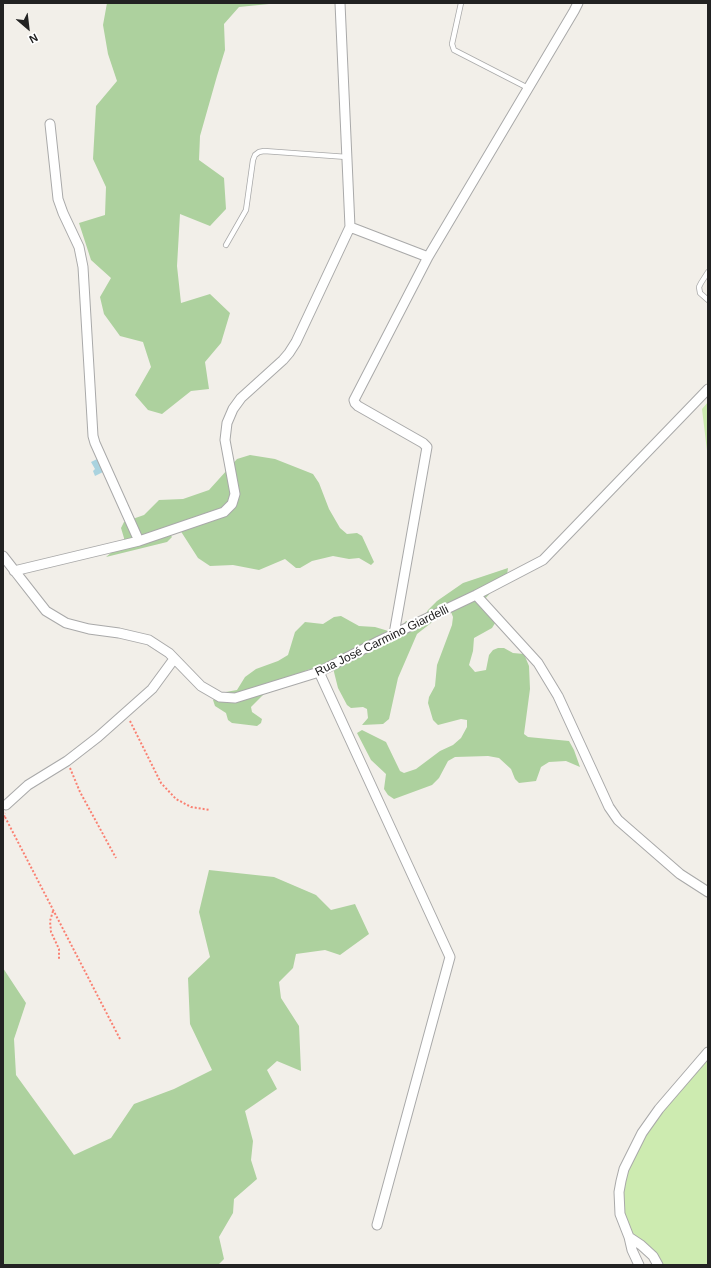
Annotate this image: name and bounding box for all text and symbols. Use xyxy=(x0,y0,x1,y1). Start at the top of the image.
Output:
north arrow xyxy=(8,8,48,48)
text: N xyxy=(27,31,40,46)
street label: Rua José Carmino Giardelli xyxy=(313,602,451,680)

